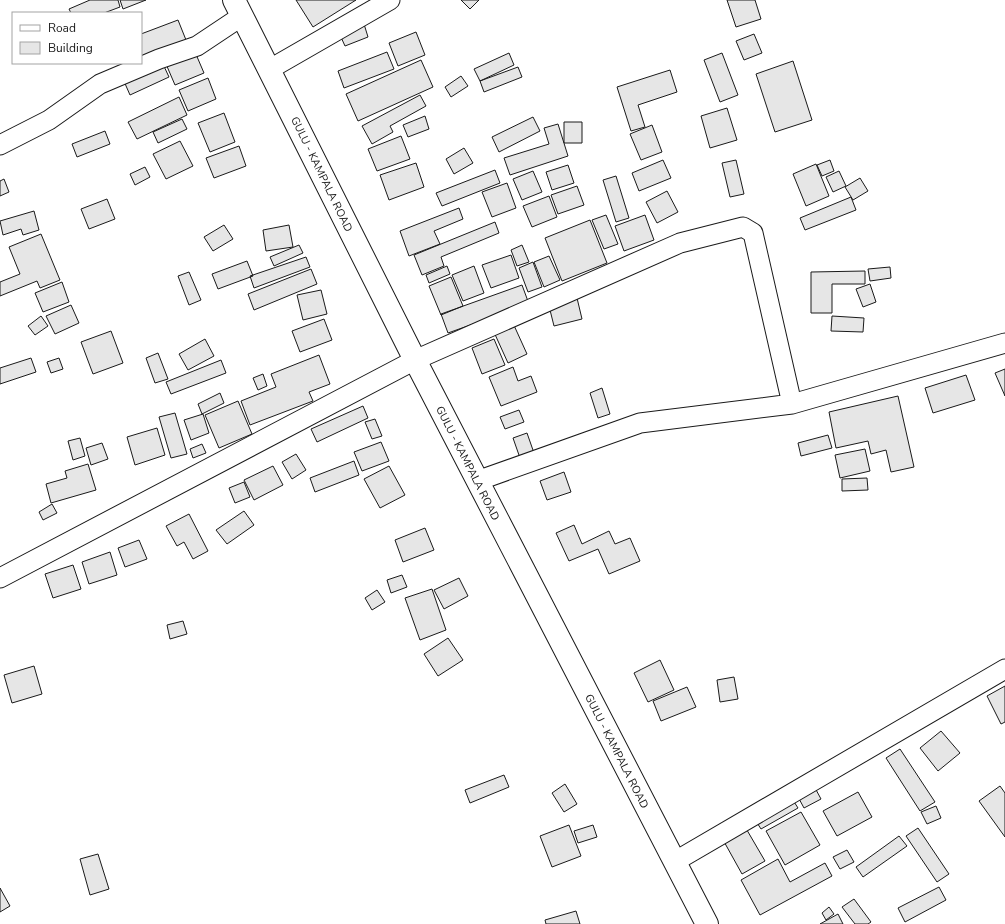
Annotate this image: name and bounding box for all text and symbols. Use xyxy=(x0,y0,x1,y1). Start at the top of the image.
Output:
legend xyxy=(12,12,142,64)
text: Road xyxy=(48,20,76,36)
text: Building xyxy=(48,40,93,56)
street label: GULU - KAMPALA ROAD xyxy=(287,114,356,234)
street label: GULU - KAMPALA ROAD xyxy=(432,403,503,523)
street label: GULU - KAMPALA ROAD xyxy=(581,691,652,811)

